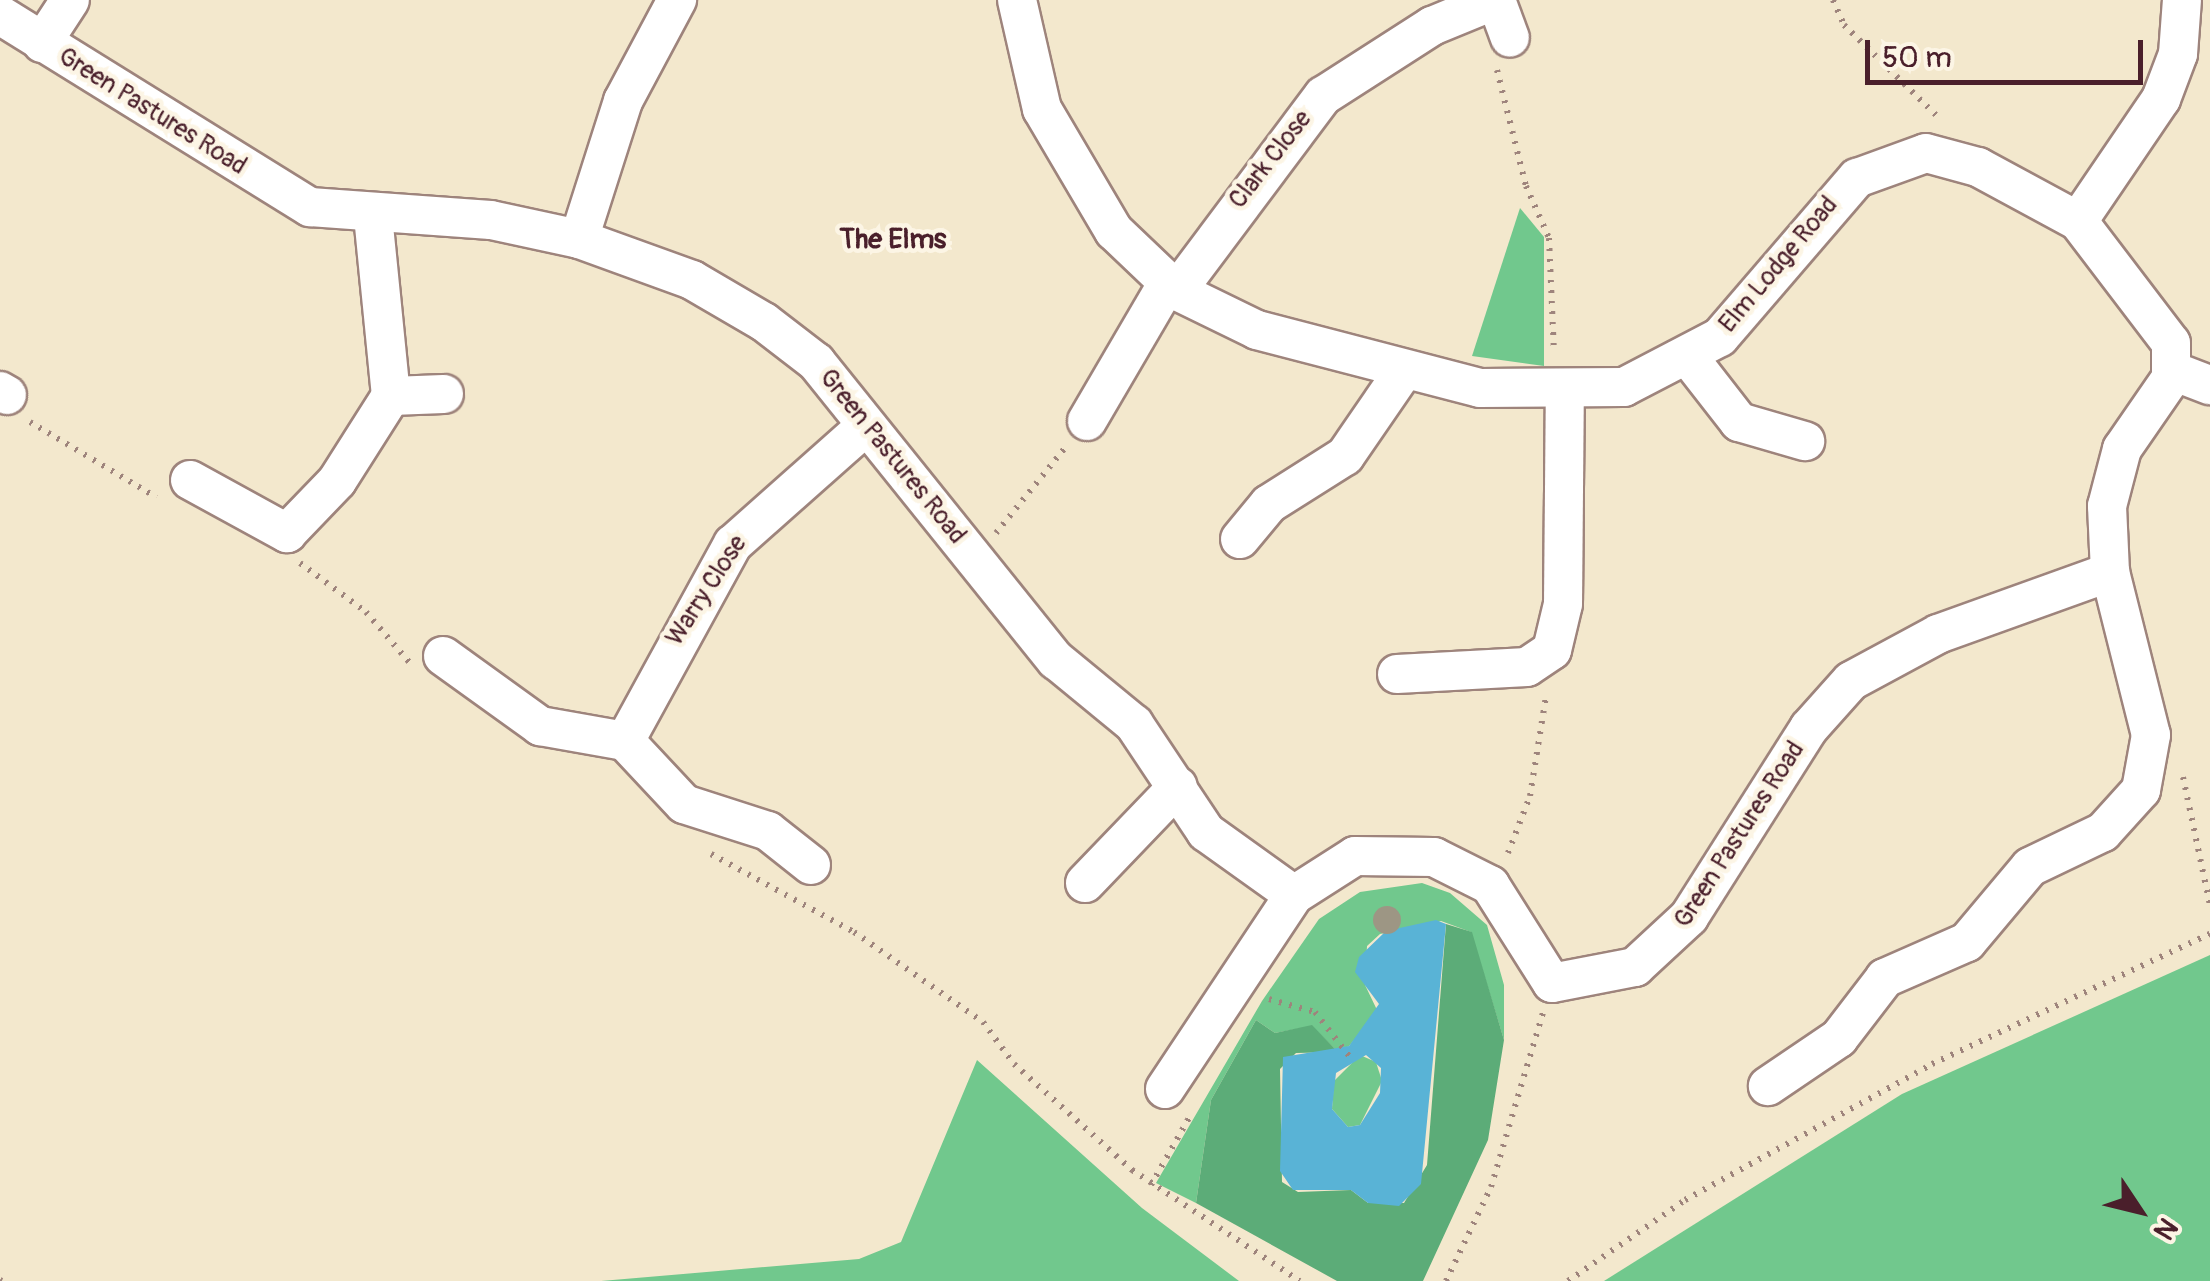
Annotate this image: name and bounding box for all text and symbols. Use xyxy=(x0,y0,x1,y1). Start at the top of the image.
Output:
scale bar xyxy=(1870,20,2148,82)
text: 50 m xyxy=(1882,39,1952,76)
street label: Green Pastures Road xyxy=(52,42,252,182)
street label: Clark Close xyxy=(1223,105,1319,215)
street label: Elm Lodge Road xyxy=(1713,191,1845,339)
district label: The Elms xyxy=(840,223,946,257)
street label: Green Pastures Road xyxy=(812,364,972,550)
street label: Warry Close xyxy=(660,530,754,652)
street label: Green Pastures Road xyxy=(1669,736,1811,934)
north arrow xyxy=(2090,1161,2190,1261)
text: N xyxy=(2145,1211,2185,1246)

